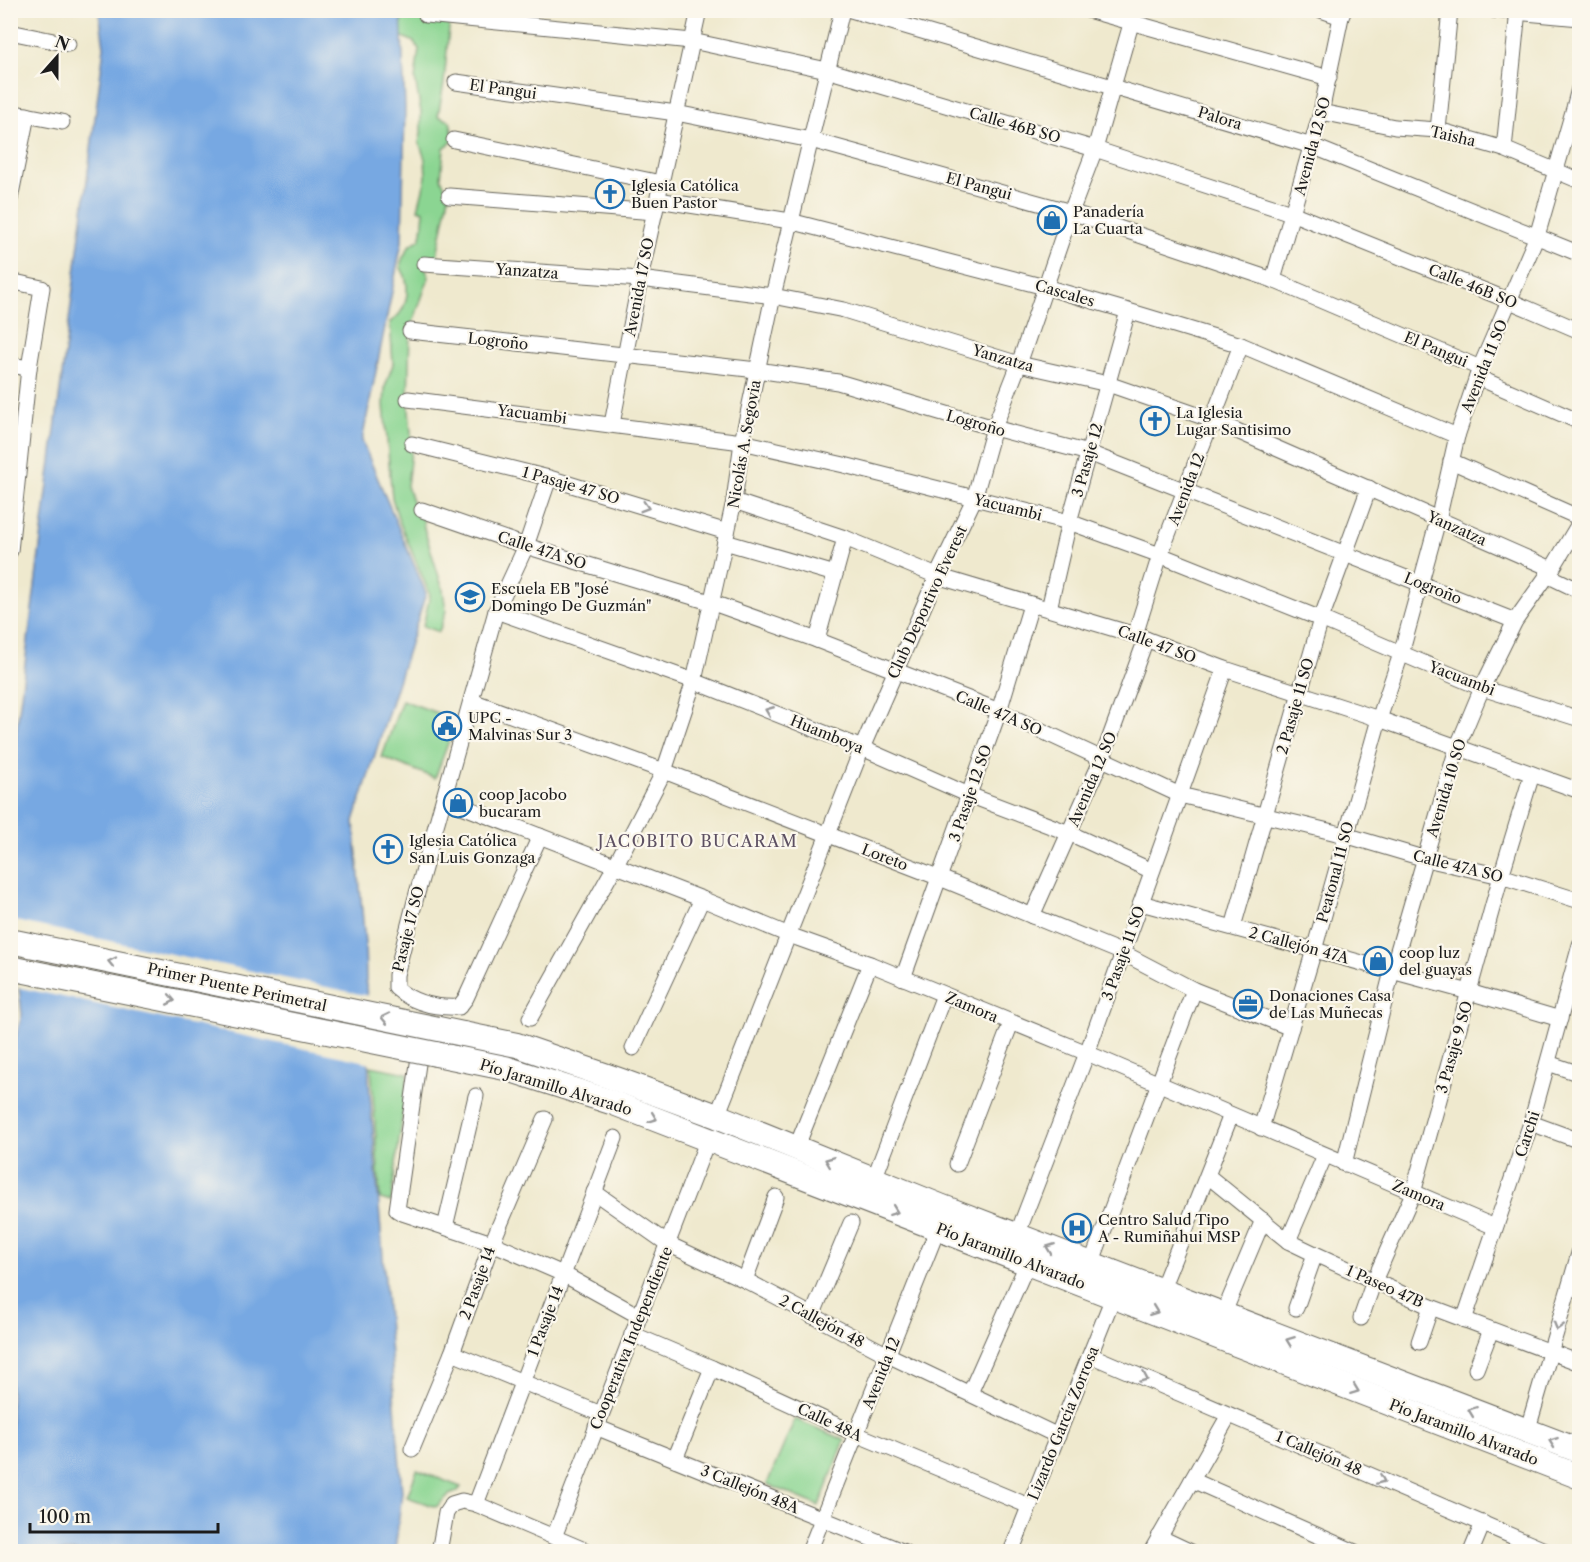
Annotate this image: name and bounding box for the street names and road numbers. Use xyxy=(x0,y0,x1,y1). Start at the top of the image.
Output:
street label: El Pangui xyxy=(468,75,538,103)
street label: Avenida 12 SO xyxy=(1289,95,1334,198)
street label: Palora xyxy=(1196,102,1245,134)
street label: Calle 46B SO xyxy=(967,103,1063,147)
street label: Taisha xyxy=(1428,122,1478,150)
street label: El Pangui xyxy=(944,168,1014,204)
street label: Avenida 17 SO xyxy=(620,236,658,339)
street label: Yanzatza xyxy=(494,259,559,283)
street label: Calle 46B SO xyxy=(1426,260,1520,312)
street label: Cascales xyxy=(1033,275,1097,311)
street label: Avenida 11 SO xyxy=(1456,316,1511,416)
street label: El Pangui xyxy=(1401,327,1471,371)
street label: Logroño xyxy=(467,328,529,354)
street label: Yanzatza xyxy=(969,340,1036,376)
street label: Nicolás A. Segovia xyxy=(723,378,765,510)
street label: Yacuambi xyxy=(495,400,568,428)
street label: Logroño xyxy=(944,406,1008,440)
street label: 3 Pasaje 12 xyxy=(1067,421,1107,499)
street label: Avenida 12 xyxy=(1163,450,1208,529)
street label: 1 Pasaje 47 SO xyxy=(520,462,622,508)
street label: Yacuambi xyxy=(971,489,1045,525)
street label: Yanzatza xyxy=(1423,506,1490,550)
street label: Club Deportivo Everest xyxy=(883,522,971,682)
street label: Calle 47A SO xyxy=(495,527,589,573)
street label: Logroño xyxy=(1401,568,1465,608)
street label: Calle 47 SO xyxy=(1115,621,1199,667)
street label: 2 Pasaje 11 SO xyxy=(1272,656,1318,756)
street label: Yacuambi xyxy=(1425,656,1498,700)
street label: Calle 47A SO xyxy=(953,686,1045,740)
street label: Huamboya xyxy=(788,711,867,757)
street label: Avenida 12 SO xyxy=(1063,729,1121,830)
street label: Avenida 10 SO xyxy=(1422,736,1470,841)
street label: 3 Pasaje 12 SO xyxy=(945,742,995,844)
street label: Peatonal 11 SO xyxy=(1312,819,1358,925)
street label: Loreto xyxy=(859,840,911,874)
street label: Calle 47A SO xyxy=(1411,846,1505,886)
street label: Pasaje 17 SO xyxy=(388,884,428,974)
street label: 3 Pasaje 11 SO xyxy=(1097,903,1149,1003)
street label: 2 Callejón 47A xyxy=(1247,923,1352,968)
street label: Primer Puente Perimetral xyxy=(146,959,329,1015)
street label: Zamora xyxy=(943,987,1001,1027)
street label: 3 Pasaje 9 SO xyxy=(1432,999,1476,1095)
street label: Pío Jaramillo Alvarado xyxy=(477,1055,635,1119)
street label: Carchi xyxy=(1511,1108,1543,1159)
street label: Zamora xyxy=(1390,1175,1448,1215)
street label: Pío Jaramillo Alvarado xyxy=(934,1219,1088,1293)
street label: 2 Pasaje 14 xyxy=(455,1244,499,1322)
street label: Cooperativa Independiente xyxy=(586,1244,676,1432)
street label: 1 Paseo 47B xyxy=(1343,1261,1427,1311)
street label: 1 Pasaje 14 xyxy=(523,1283,567,1359)
street label: 2 Callejón 48 xyxy=(776,1291,868,1351)
street label: Avenida 12 xyxy=(858,1334,904,1413)
street label: Lizardo García Zorrosa xyxy=(1023,1343,1103,1503)
street label: Pío Jaramillo Alvarado xyxy=(1387,1395,1541,1469)
street label: Calle 48A xyxy=(795,1399,866,1446)
street label: 1 Callejón 48 xyxy=(1273,1426,1365,1480)
street label: 3 Callejón 48A xyxy=(698,1461,803,1518)

